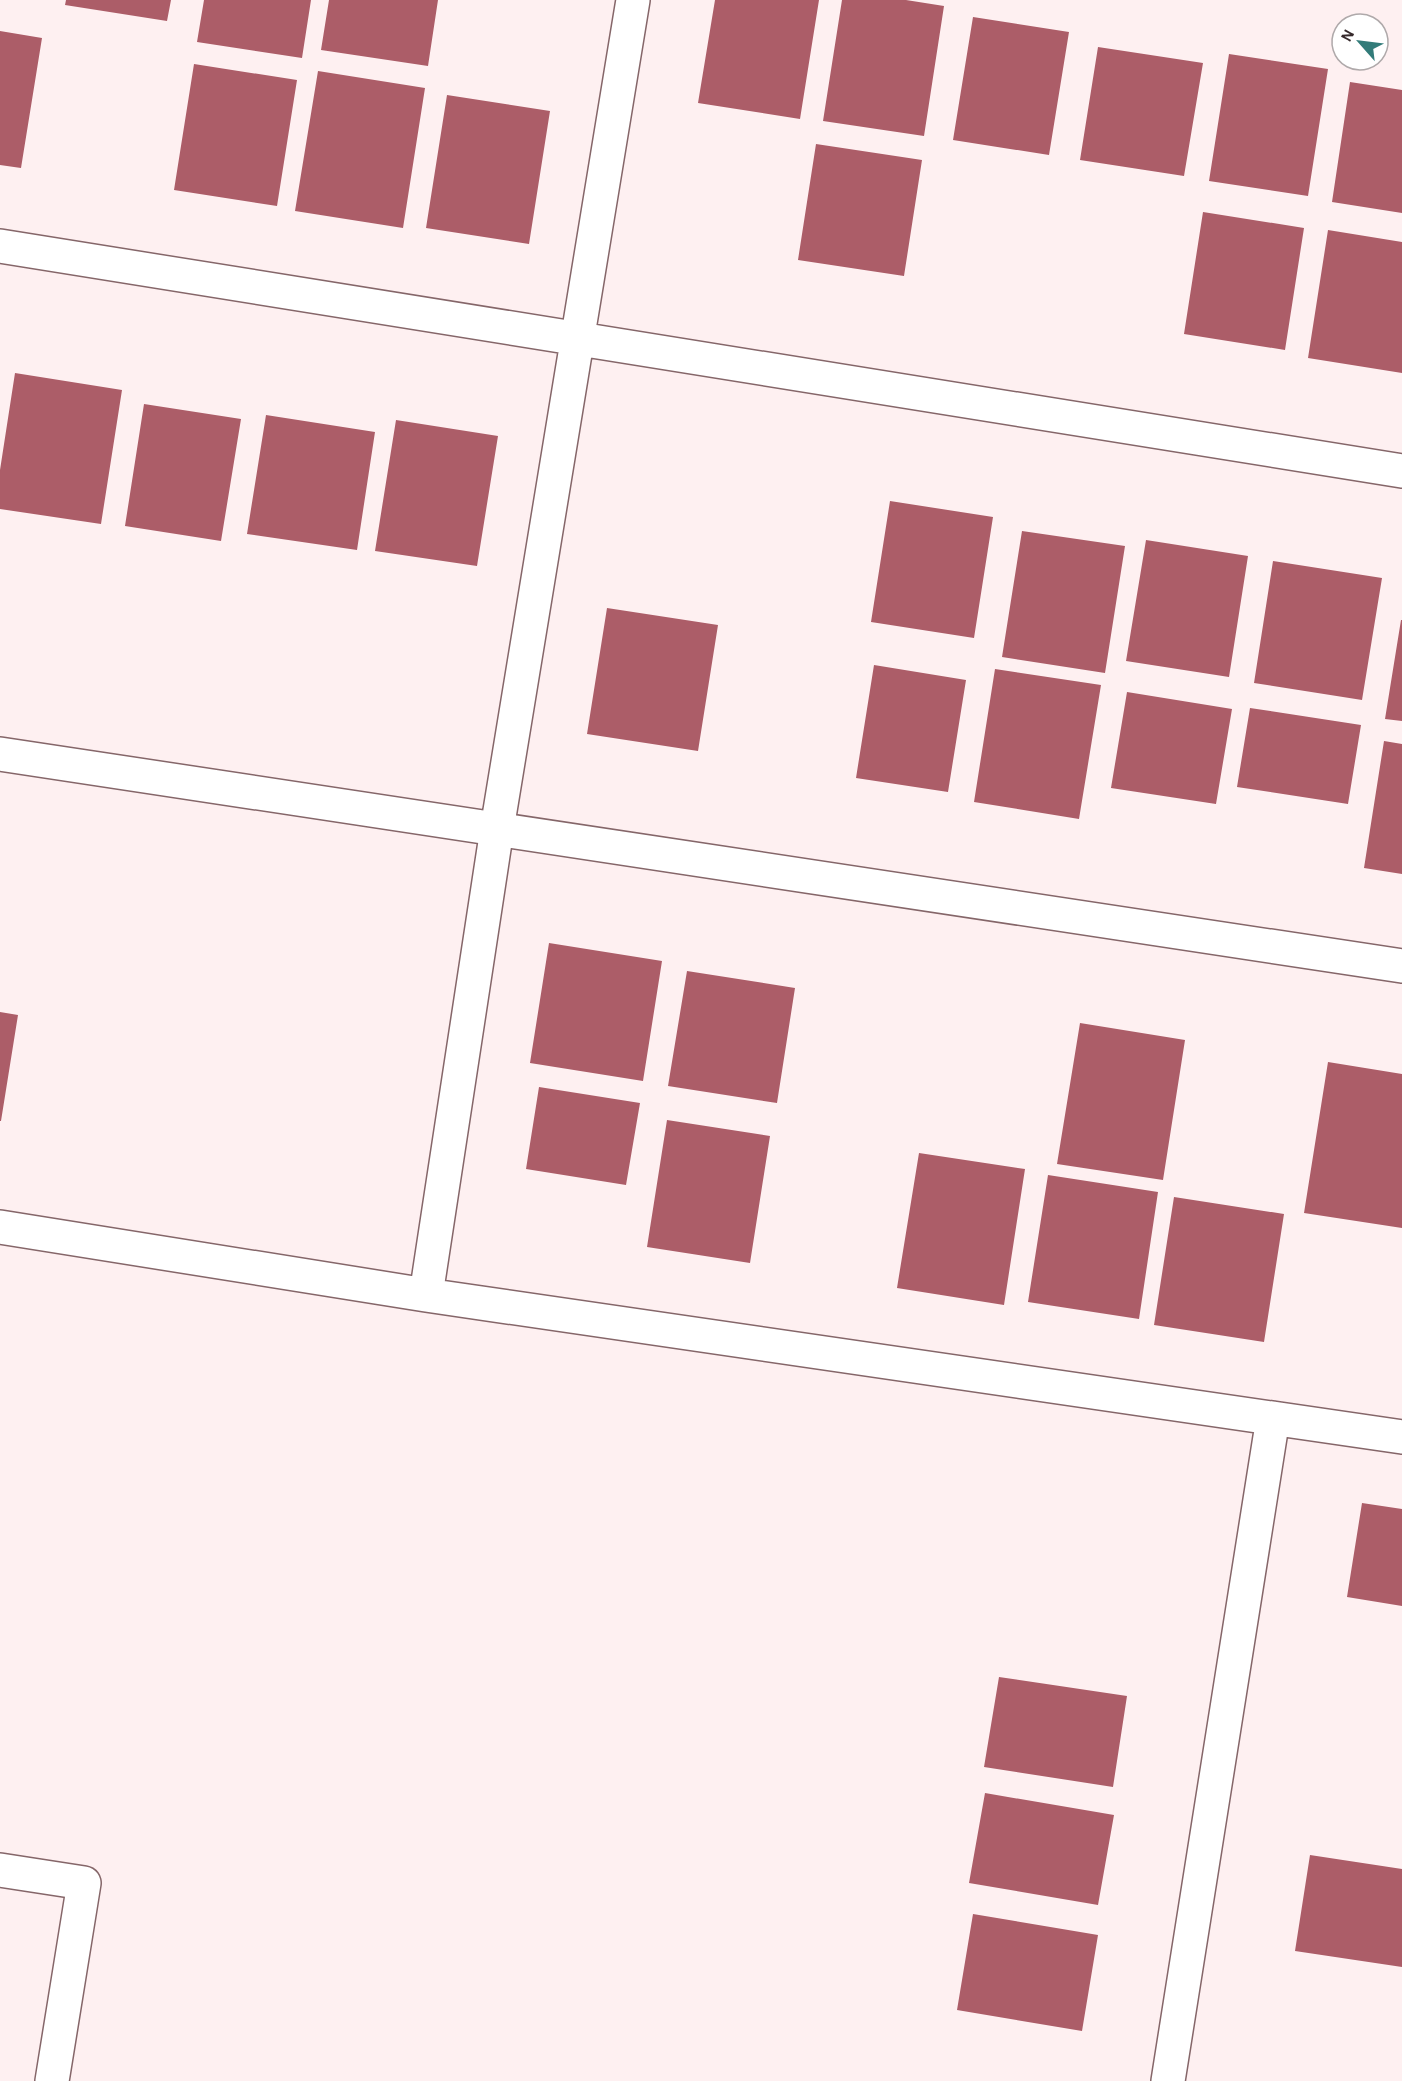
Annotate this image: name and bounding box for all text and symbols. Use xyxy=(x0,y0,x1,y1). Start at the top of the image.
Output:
north arrow xyxy=(1330,12,1390,72)
text: N xyxy=(1338,27,1357,44)

